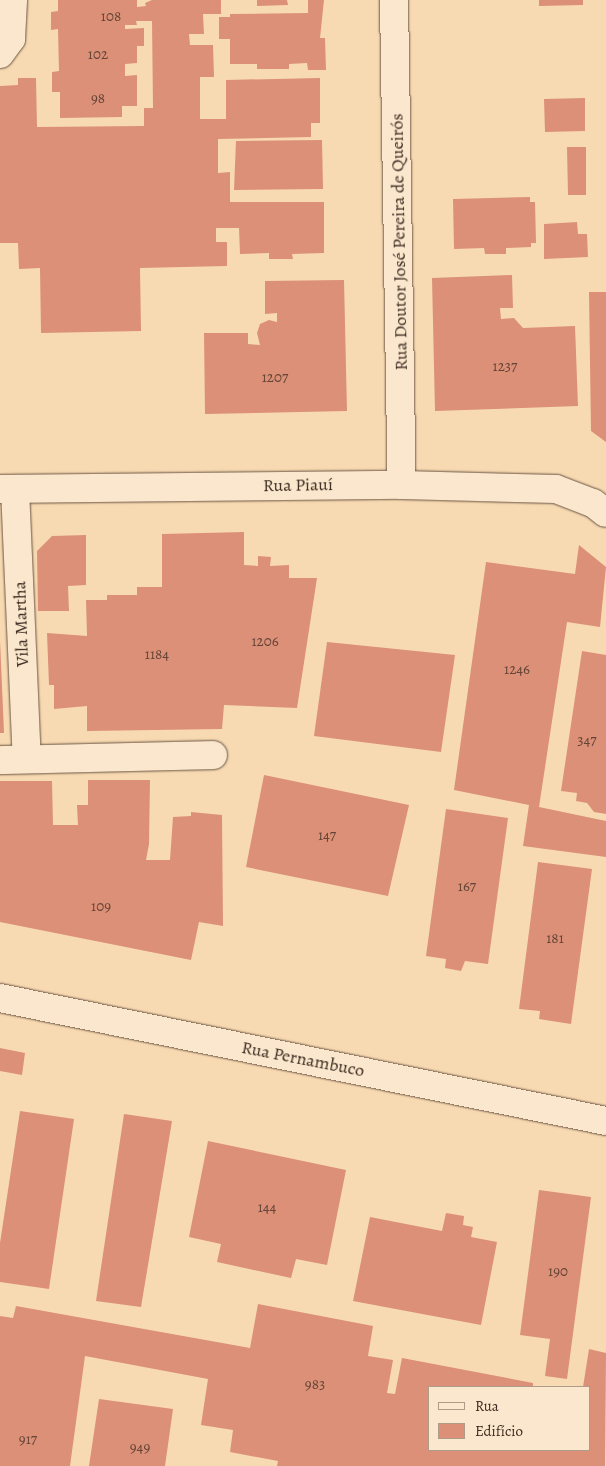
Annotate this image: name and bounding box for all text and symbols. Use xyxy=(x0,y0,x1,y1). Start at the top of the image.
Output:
house number: 108 xyxy=(101,8,121,26)
house number: 102 xyxy=(88,46,108,64)
house number: 98 xyxy=(91,90,105,108)
street label: Rua Doutor José Pereira de Queirós xyxy=(386,113,412,371)
house number: 1237 xyxy=(493,358,517,376)
house number: 1207 xyxy=(262,369,288,387)
street label: Rua Piauí xyxy=(263,474,333,496)
street label: Vila Martha xyxy=(9,581,33,667)
house number: 1206 xyxy=(251,633,279,651)
house number: 1184 xyxy=(145,646,169,664)
house number: 1246 xyxy=(504,661,530,679)
house number: 347 xyxy=(577,732,597,750)
house number: 147 xyxy=(318,827,336,845)
house number: 167 xyxy=(458,878,476,896)
house number: 109 xyxy=(91,898,111,916)
house number: 181 xyxy=(546,930,564,948)
street label: Rua Pernambuco xyxy=(240,1037,366,1081)
house number: 144 xyxy=(258,1199,276,1217)
house number: 190 xyxy=(548,1263,568,1281)
house number: 983 xyxy=(305,1376,325,1394)
legend xyxy=(428,1386,591,1451)
text: Rua xyxy=(475,1396,499,1416)
text: Edifício xyxy=(475,1421,523,1441)
house number: 917 xyxy=(19,1431,37,1449)
house number: 949 xyxy=(130,1439,150,1457)

